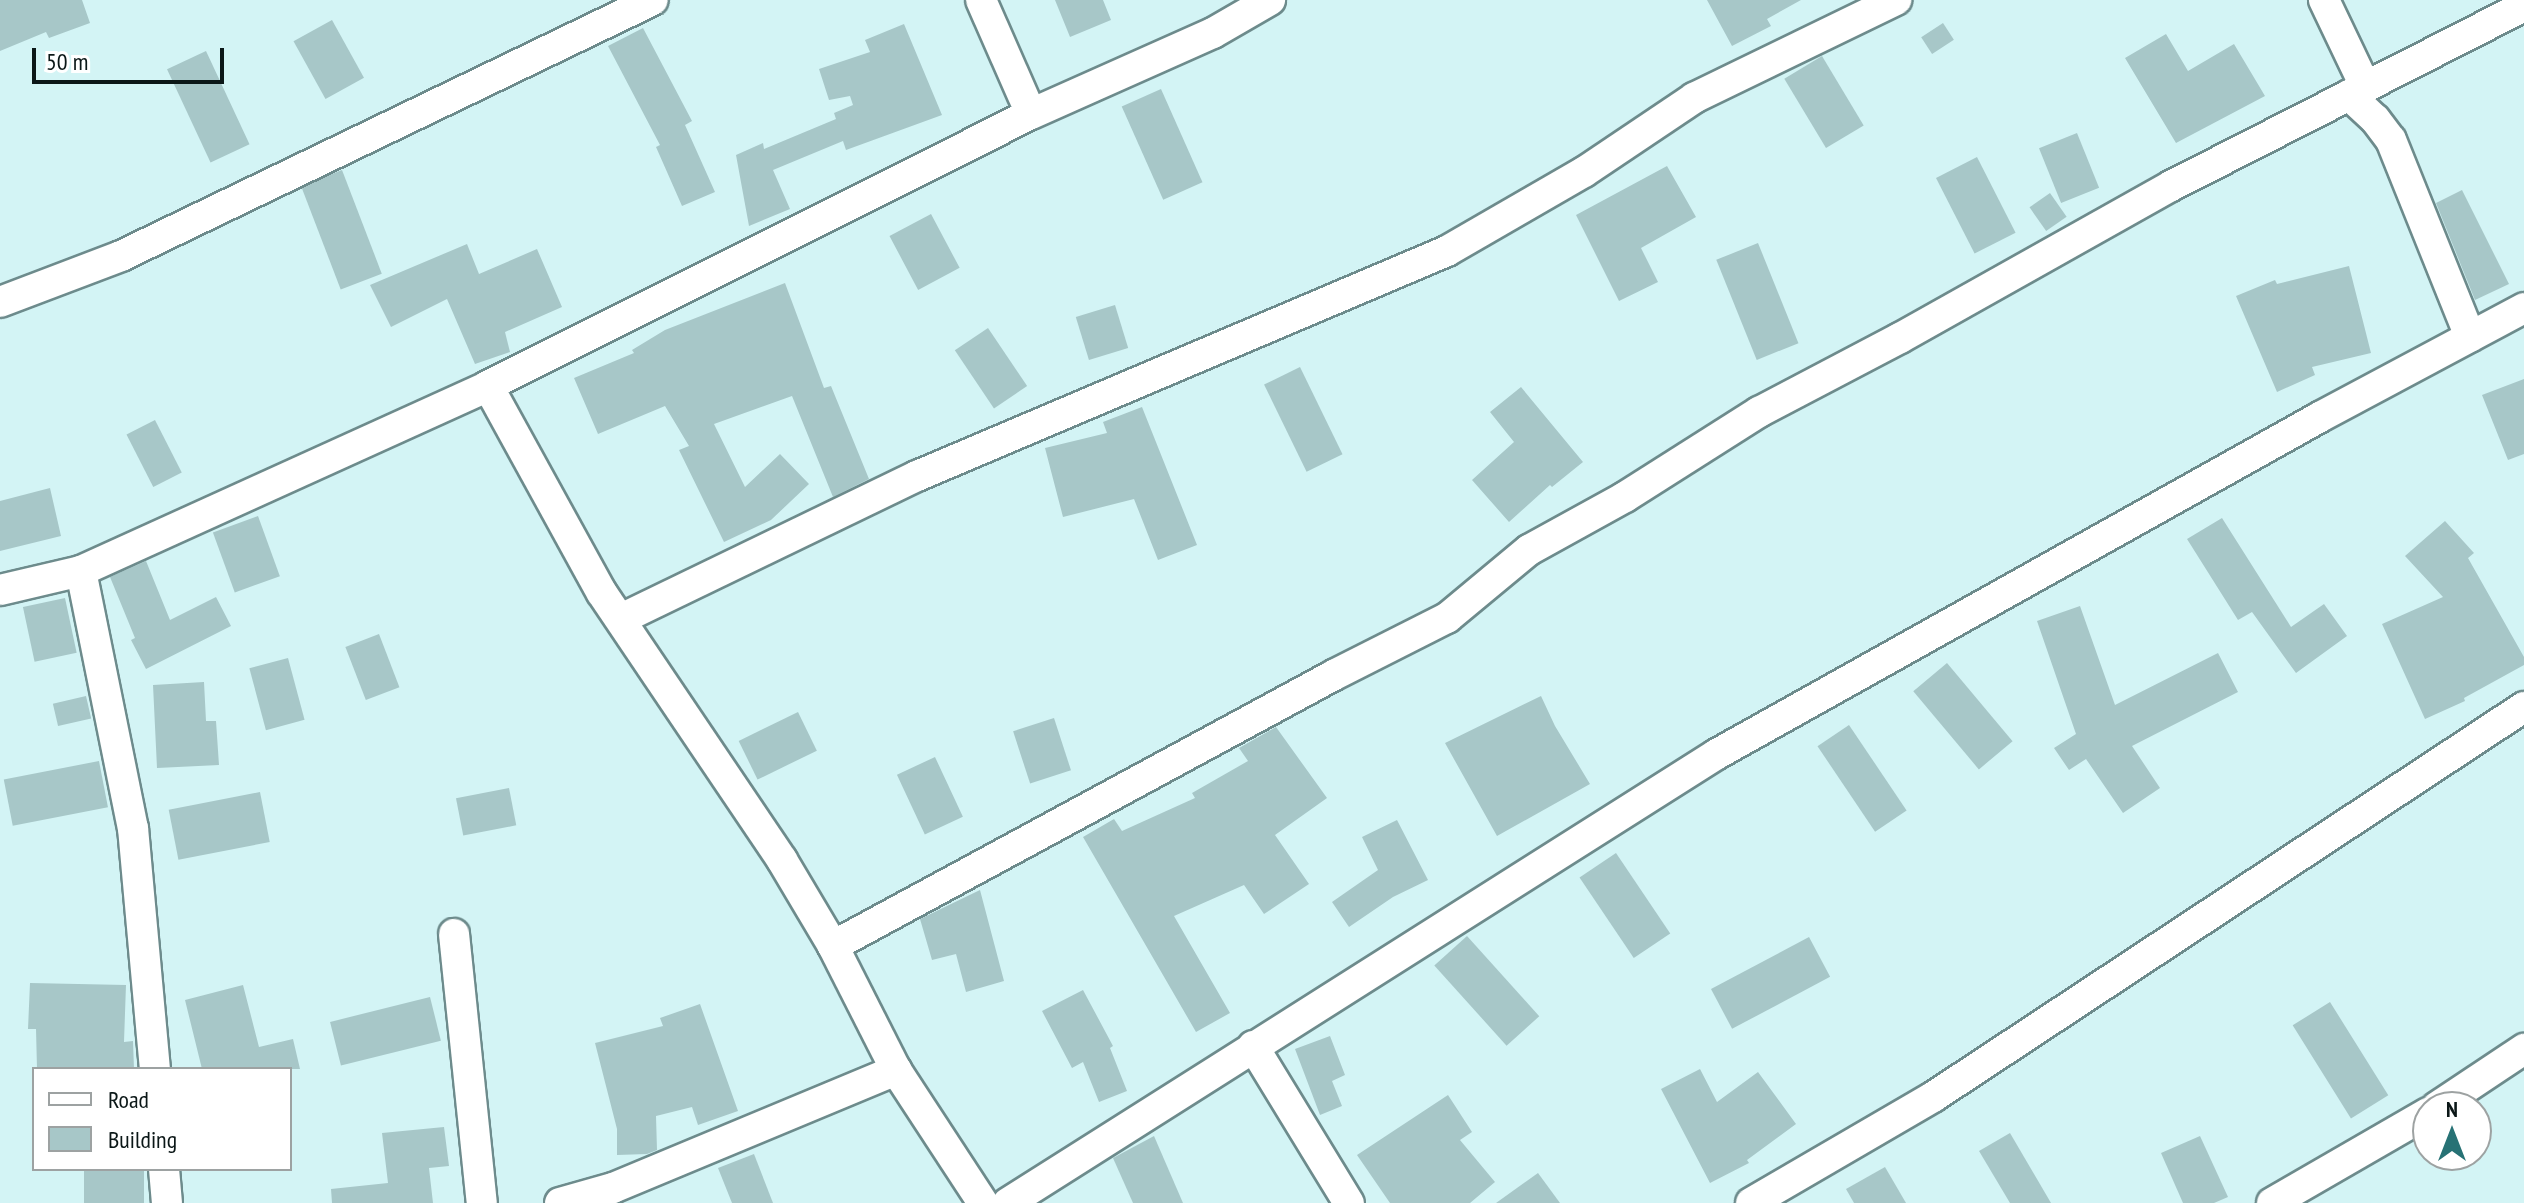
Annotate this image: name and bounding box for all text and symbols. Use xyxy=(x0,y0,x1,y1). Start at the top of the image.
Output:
scale bar xyxy=(36,32,228,82)
text: 50 m xyxy=(46,46,88,77)
legend xyxy=(32,1067,292,1171)
text: Road xyxy=(108,1084,149,1115)
north arrow xyxy=(2412,1091,2492,1171)
text: N xyxy=(2446,1095,2458,1123)
text: Building xyxy=(108,1124,177,1155)

